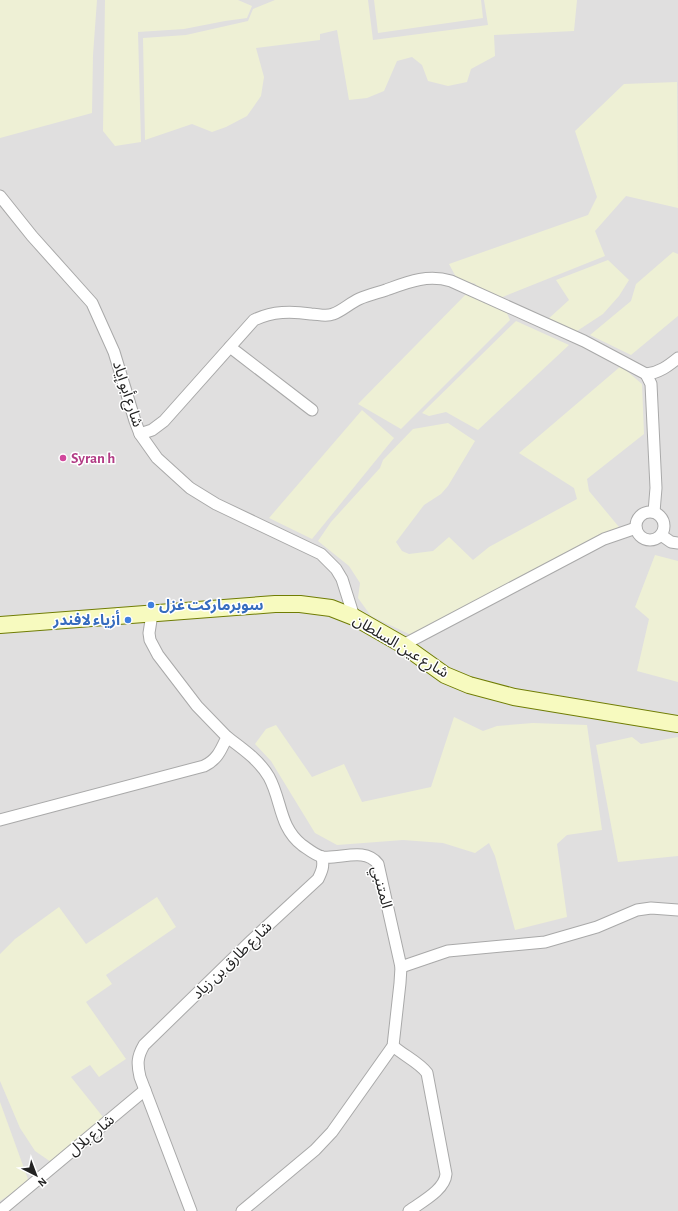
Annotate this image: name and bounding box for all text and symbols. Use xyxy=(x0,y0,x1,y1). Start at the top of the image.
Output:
street label: شارع أبو إياد xyxy=(106,359,147,430)
place label: Syran h xyxy=(71,451,115,466)
marker: Syran h xyxy=(58,453,68,463)
place label: سوبرماركت غزل xyxy=(159,598,263,614)
marker: سوبرماركت غزل xyxy=(146,600,156,610)
place label: أزياء لافندر xyxy=(52,610,120,629)
street label: شارع عين السلطان xyxy=(348,612,451,684)
marker: أزياء لافندر xyxy=(123,615,133,625)
street label: المتنبي xyxy=(365,864,394,911)
street label: شارع طارق بن زياد xyxy=(190,919,278,1005)
street label: شارع بلال xyxy=(65,1112,120,1162)
north arrow xyxy=(16,1155,56,1195)
text: N xyxy=(36,1175,49,1189)

